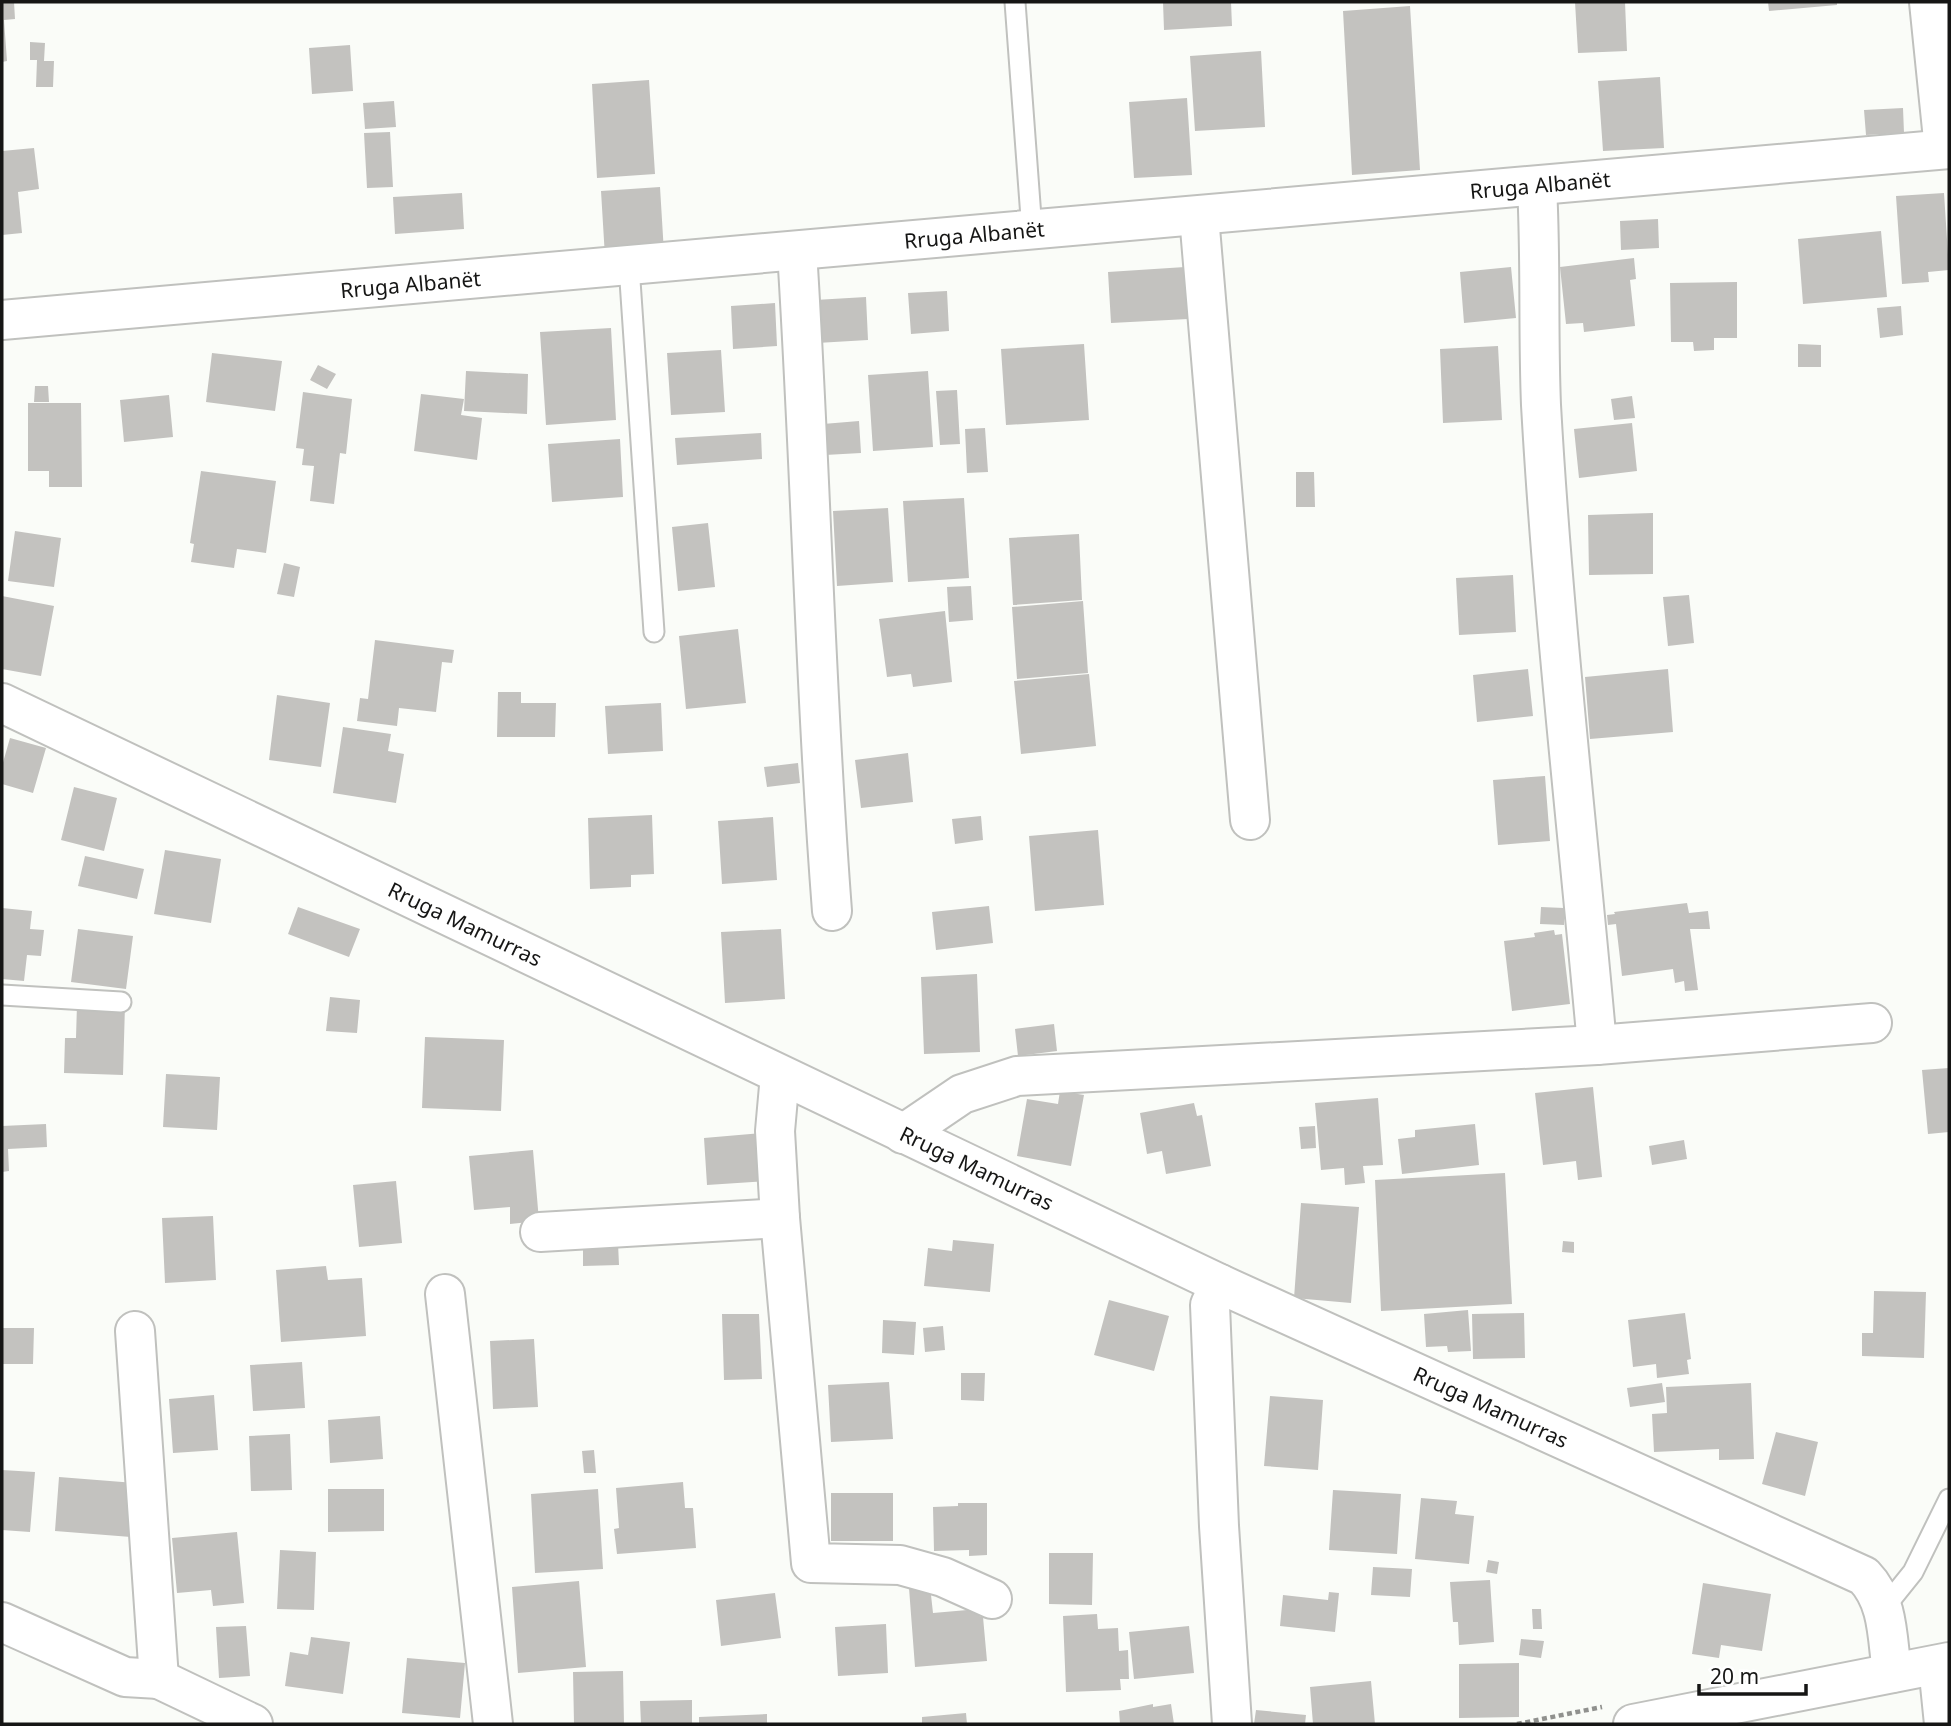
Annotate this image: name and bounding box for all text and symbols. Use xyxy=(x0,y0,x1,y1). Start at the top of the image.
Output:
street label: Rruga Albanët xyxy=(1469,165,1612,205)
street label: Rruga Albanët xyxy=(903,214,1046,255)
street label: Rruga Albanët xyxy=(339,264,482,304)
street label: Rruga Mamurras xyxy=(384,875,546,972)
street label: Rruga Mamurras xyxy=(895,1119,1058,1217)
street label: Rruga Mamurras xyxy=(1409,1360,1573,1454)
scale bar xyxy=(1699,1652,1806,1696)
text: 20 m xyxy=(1710,1662,1759,1690)

